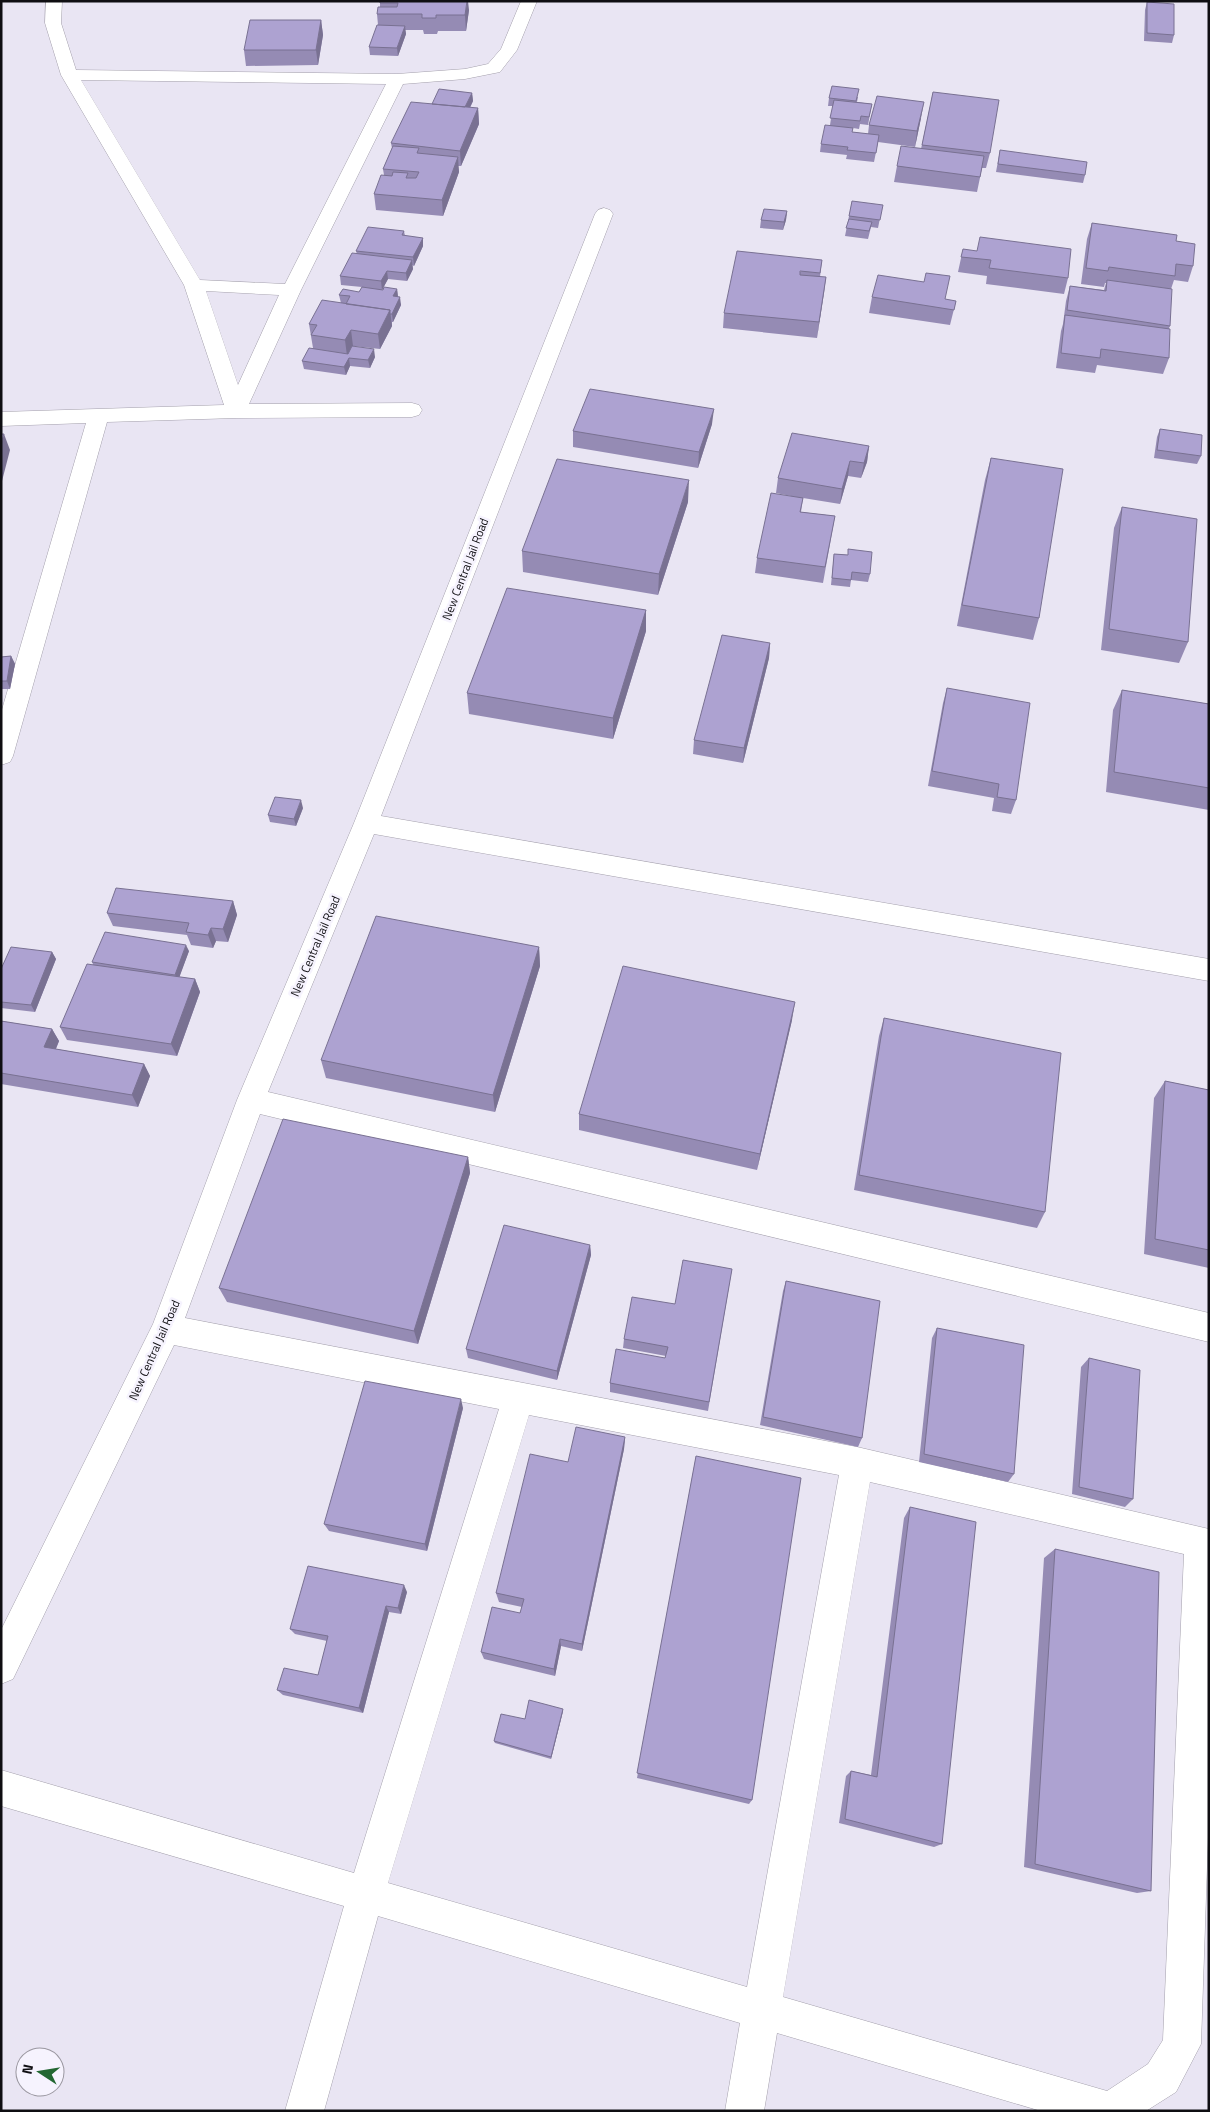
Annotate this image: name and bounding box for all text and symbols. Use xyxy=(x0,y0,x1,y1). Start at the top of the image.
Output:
street label: New Central Jail Road xyxy=(437,515,493,623)
street label: New Central Jail Road xyxy=(285,893,345,999)
street label: New Central Jail Road xyxy=(123,1297,185,1403)
north arrow xyxy=(15,2047,65,2097)
text: N xyxy=(16,2062,38,2076)

